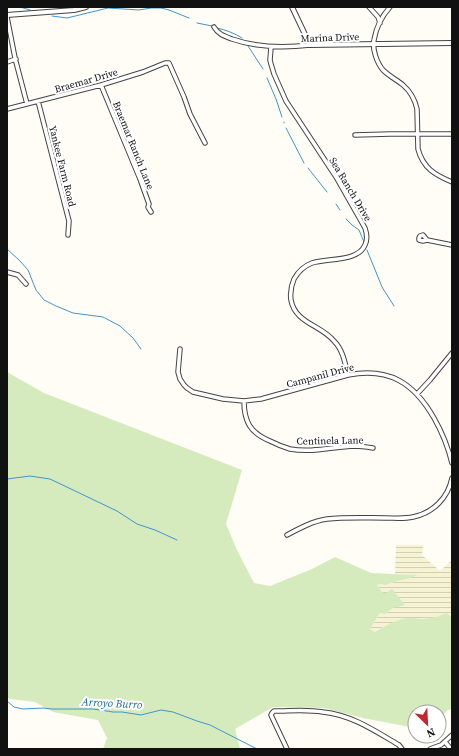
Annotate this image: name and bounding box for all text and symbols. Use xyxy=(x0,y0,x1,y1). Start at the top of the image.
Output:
street label: Marina Drive xyxy=(300,30,360,45)
street label: Braemar Drive xyxy=(53,65,119,96)
street label: Braemar Ranch Lane xyxy=(110,99,157,191)
street label: Yankee Farm Road xyxy=(46,124,79,208)
street label: Sea Ranch Drive xyxy=(326,155,375,224)
street label: Campanil Drive xyxy=(285,360,355,391)
street label: Centinela Lane xyxy=(296,433,364,448)
water label: Arroyo Burro xyxy=(80,694,143,713)
north arrow xyxy=(407,704,447,744)
text: N xyxy=(424,724,438,741)

